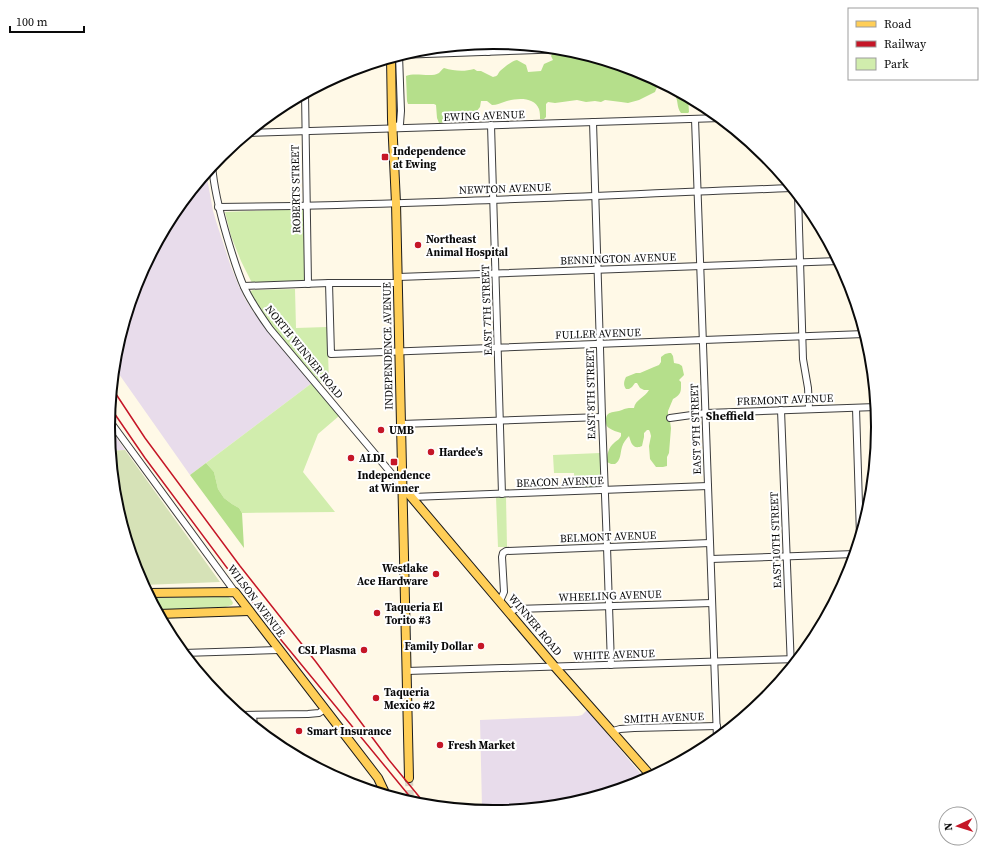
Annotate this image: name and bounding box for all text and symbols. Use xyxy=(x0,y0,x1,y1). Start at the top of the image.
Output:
scale bar xyxy=(10,8,84,34)
legend xyxy=(848,8,978,80)
text: 100 m xyxy=(16,14,48,30)
text: Road xyxy=(884,16,911,32)
text: Railway xyxy=(884,36,927,52)
text: Park xyxy=(884,56,909,72)
street label: EWING AVENUE xyxy=(443,107,525,125)
street label: ROBERTS STREET xyxy=(288,144,304,233)
place label: Independence at Ewing xyxy=(393,144,466,172)
marker: Independence at Ewing xyxy=(380,152,390,162)
street label: NEWTON AVENUE xyxy=(459,180,552,198)
place label: Northeast Animal Hospital xyxy=(426,232,509,260)
marker: Northeast Animal Hospital xyxy=(413,240,423,250)
street label: BENNINGTON AVENUE xyxy=(560,249,677,269)
street label: EAST 7TH STREET xyxy=(478,264,496,356)
street label: INDEPENDENCE AVENUE xyxy=(379,282,397,410)
street label: NORTH WINNER ROAD xyxy=(262,302,346,402)
street label: FULLER AVENUE xyxy=(555,325,641,343)
street label: EAST 8TH STREET xyxy=(583,348,599,440)
street label: EAST 9TH STREET xyxy=(687,383,705,475)
street label: FREMONT AVENUE xyxy=(736,391,834,409)
district label: Sheffield xyxy=(706,408,754,424)
place label: UMB xyxy=(389,423,414,438)
marker: UMB xyxy=(376,425,386,435)
place label: Hardee's xyxy=(439,445,483,460)
marker: Hardee's xyxy=(426,447,436,457)
place label: ALDI xyxy=(359,451,384,466)
marker: ALDI xyxy=(346,453,356,463)
marker: Independence at Winner xyxy=(389,457,399,467)
place label: Independence at Winner xyxy=(358,468,431,496)
street label: BEACON AVENUE xyxy=(516,473,604,491)
street label: EAST 10TH STREET xyxy=(767,491,785,589)
street label: BELMONT AVENUE xyxy=(560,528,657,546)
place label: Westlake Ace Hardware xyxy=(357,561,428,589)
street label: WILSON AVENUE xyxy=(224,562,288,641)
marker: Westlake Ace Hardware xyxy=(431,569,441,579)
street label: WHEELING AVENUE xyxy=(558,587,662,605)
street label: WINNER ROAD xyxy=(505,591,565,659)
place label: Taqueria El Torito #3 xyxy=(385,600,443,628)
marker: Taqueria El Torito #3 xyxy=(372,608,382,618)
place label: Family Dollar xyxy=(404,639,474,654)
marker: Family Dollar xyxy=(476,641,486,651)
place label: CSL Plasma xyxy=(298,643,356,658)
marker: CSL Plasma xyxy=(359,645,369,655)
street label: WHITE AVENUE xyxy=(573,646,655,664)
place label: Taqueria Mexico #2 xyxy=(384,685,435,713)
marker: Taqueria Mexico #2 xyxy=(371,693,381,703)
street label: SMITH AVENUE xyxy=(624,709,705,727)
place label: Smart Insurance xyxy=(307,724,392,739)
marker: Smart Insurance xyxy=(294,726,304,736)
place label: Fresh Market xyxy=(448,738,516,753)
marker: Fresh Market xyxy=(435,740,445,750)
north arrow xyxy=(938,806,978,846)
text: N xyxy=(941,822,956,831)

